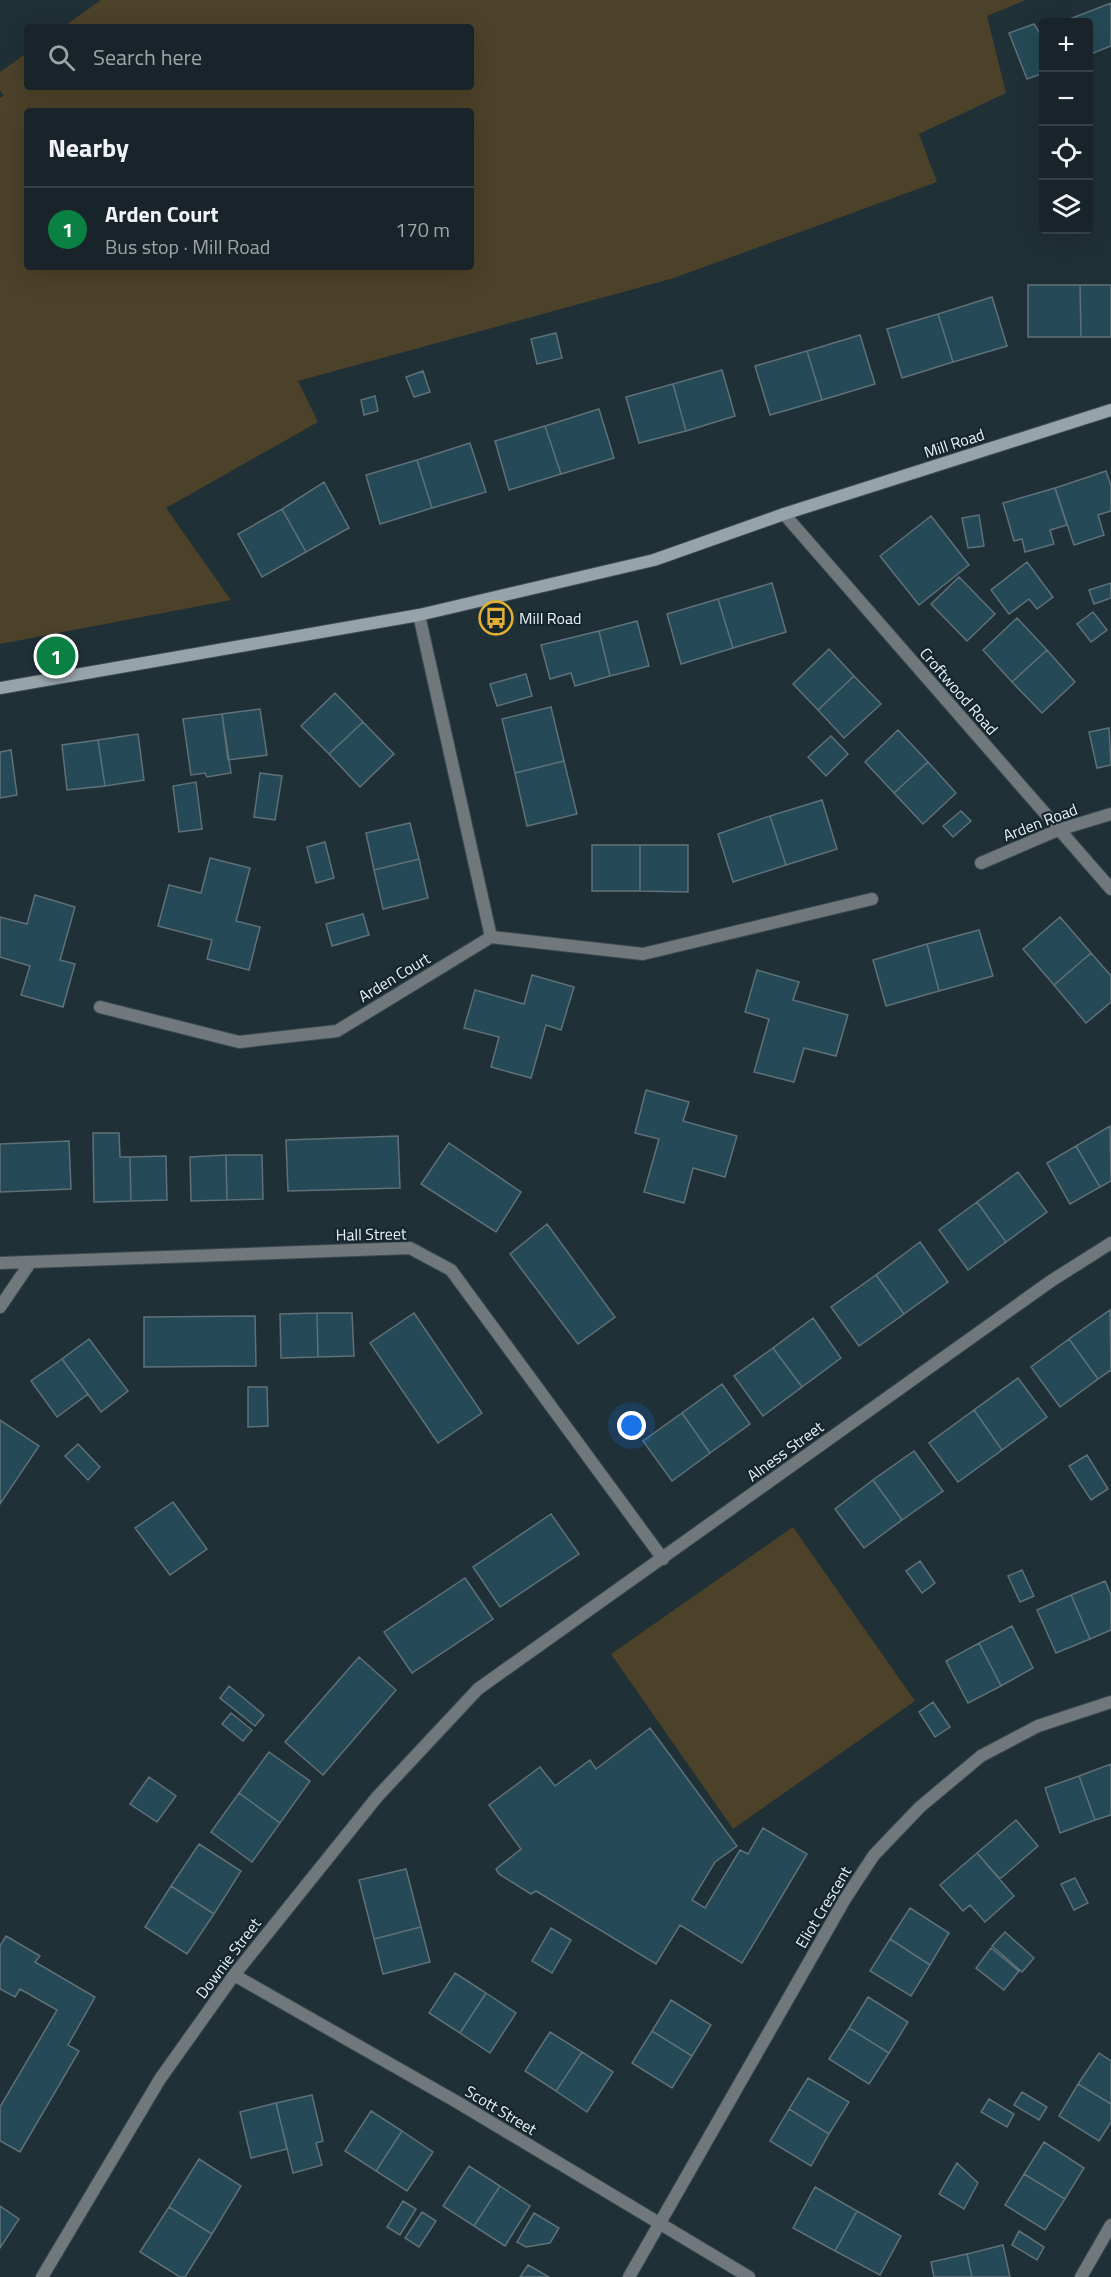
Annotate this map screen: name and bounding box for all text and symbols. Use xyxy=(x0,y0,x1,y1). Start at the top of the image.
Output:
map controls xyxy=(1039,18,1093,234)
button: + xyxy=(1039,18,1093,72)
search box xyxy=(24,24,474,90)
text: Search here xyxy=(93,40,202,74)
icon: search xyxy=(45,41,78,74)
button: − xyxy=(1039,72,1093,126)
button: locate xyxy=(1039,126,1093,180)
text: Nearby xyxy=(48,128,129,167)
button: layers xyxy=(1039,180,1093,234)
text: Arden Court xyxy=(105,197,219,231)
text: 1 xyxy=(62,214,73,245)
text: 170 m xyxy=(395,214,450,245)
text: Bus stop · Mill Road xyxy=(105,231,270,262)
street label: Mill Road xyxy=(921,422,987,464)
bus stop icon: Mill Road xyxy=(478,600,514,636)
place label: Mill Road xyxy=(519,606,582,630)
pin: 1 xyxy=(36,634,76,678)
street label: Croftwood Road xyxy=(914,642,1004,740)
street label: Arden Road xyxy=(999,797,1081,847)
street label: Arden Court xyxy=(353,946,435,1008)
street label: Hall Street xyxy=(335,1221,407,1247)
your location xyxy=(617,1411,646,1440)
street label: Alness Street xyxy=(742,1415,829,1487)
street label: Eliot Crescent xyxy=(789,1861,857,1953)
street label: Downie Street xyxy=(190,1912,267,2003)
street label: Scott Street xyxy=(461,2079,542,2141)

